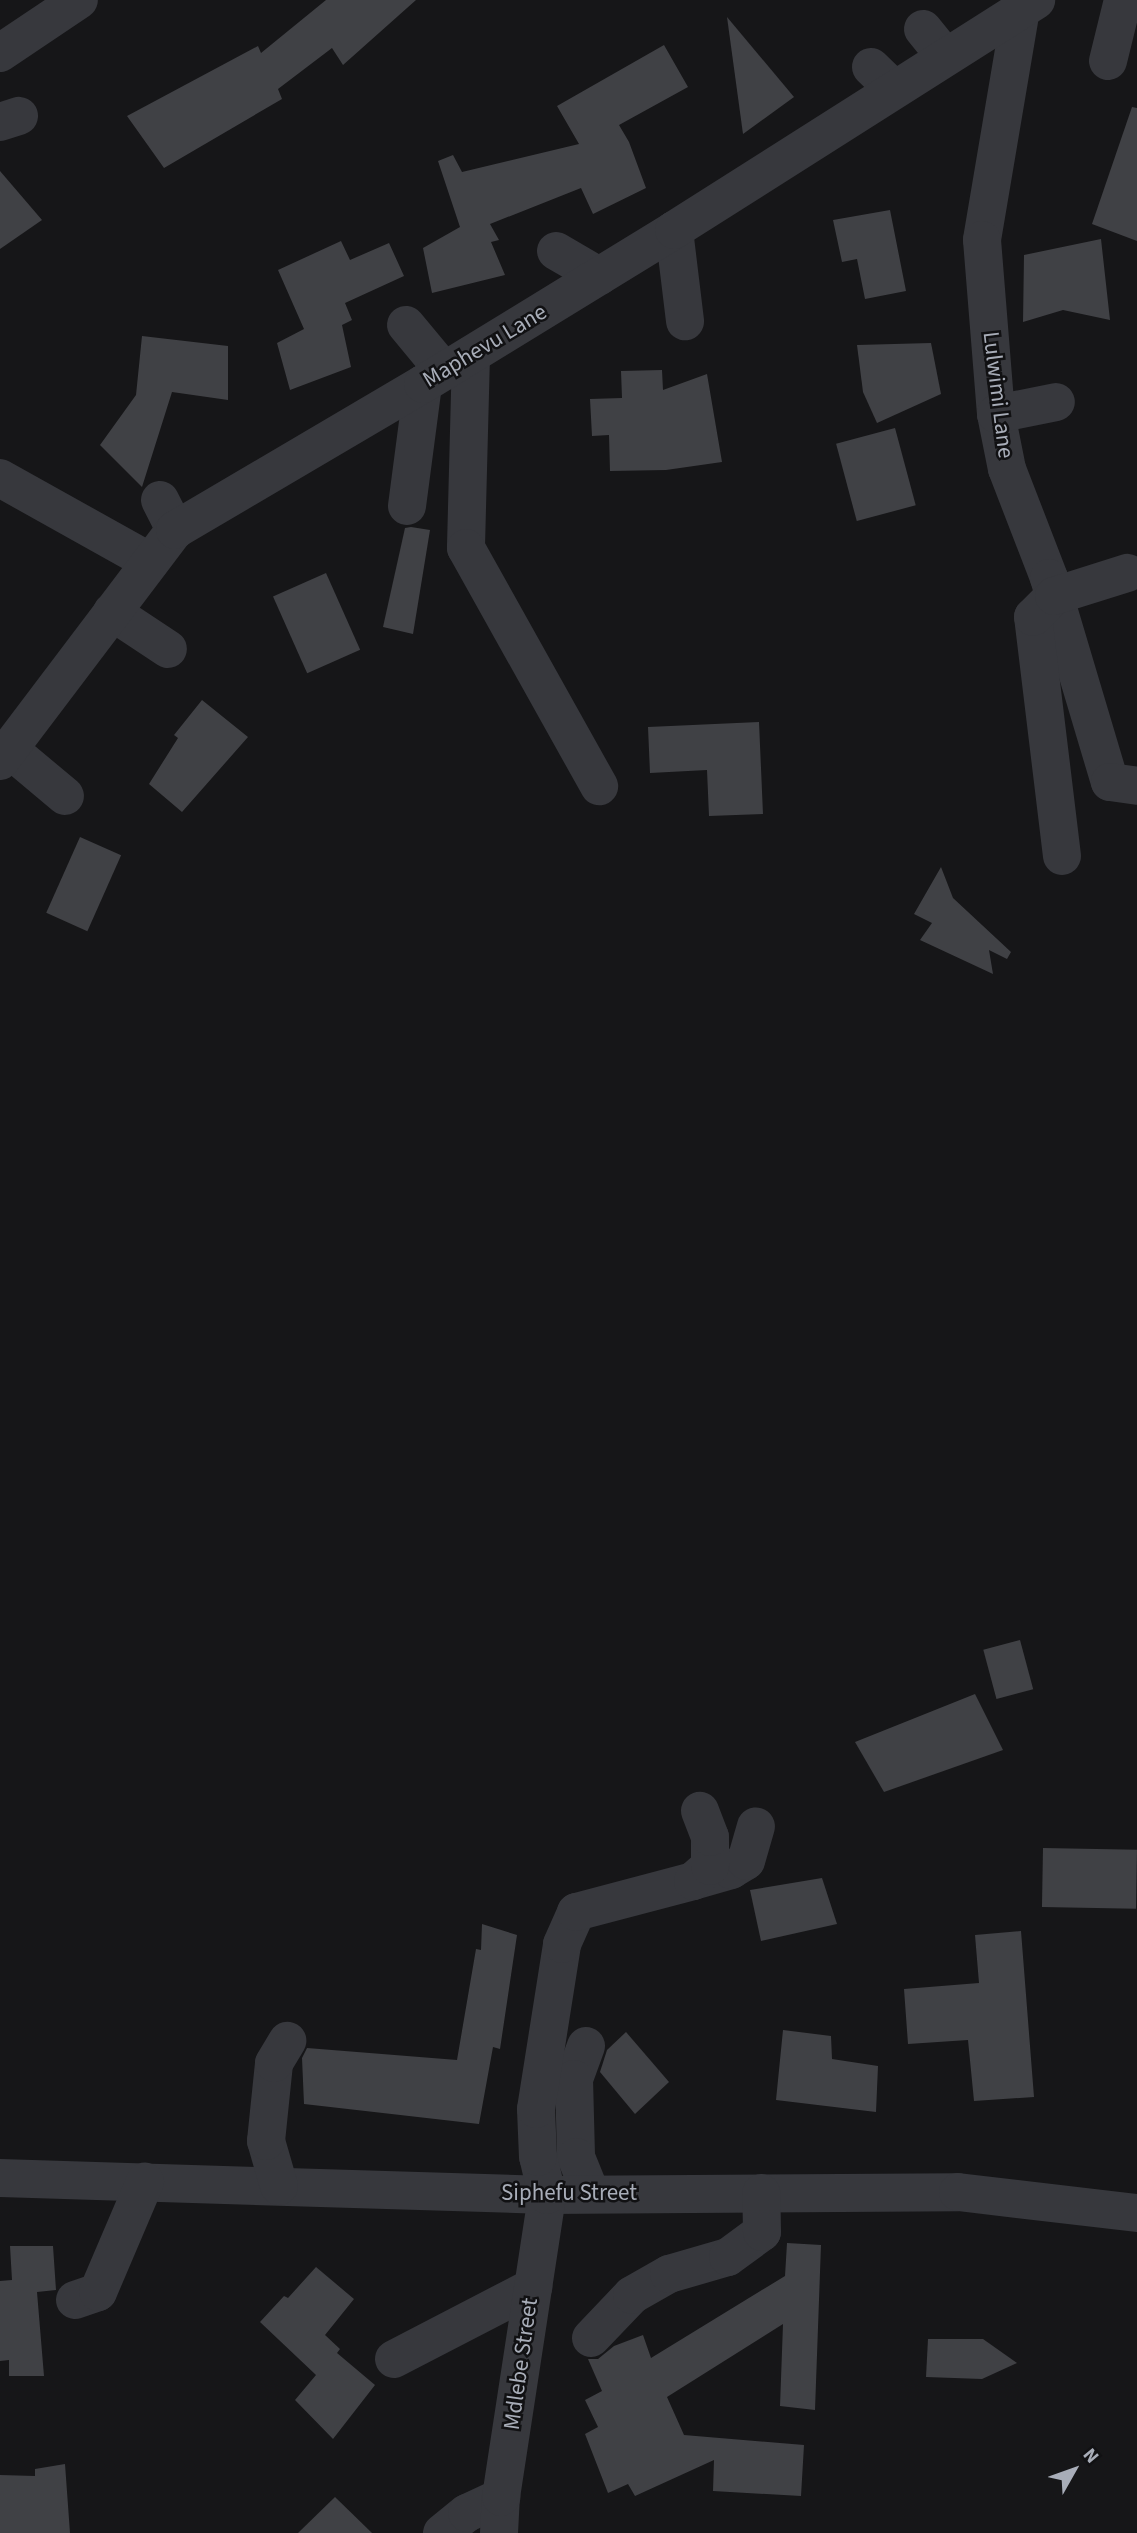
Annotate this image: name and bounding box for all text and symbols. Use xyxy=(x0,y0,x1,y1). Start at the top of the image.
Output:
street label: Maphevu Lane xyxy=(418,298,552,394)
street label: Lulwimi Lane xyxy=(977,330,1019,460)
street label: Siphefu Street xyxy=(501,2179,637,2207)
street label: Mdlebe Street xyxy=(498,2296,544,2432)
north arrow xyxy=(1039,2435,1109,2505)
text: N xyxy=(1076,2443,1105,2470)

